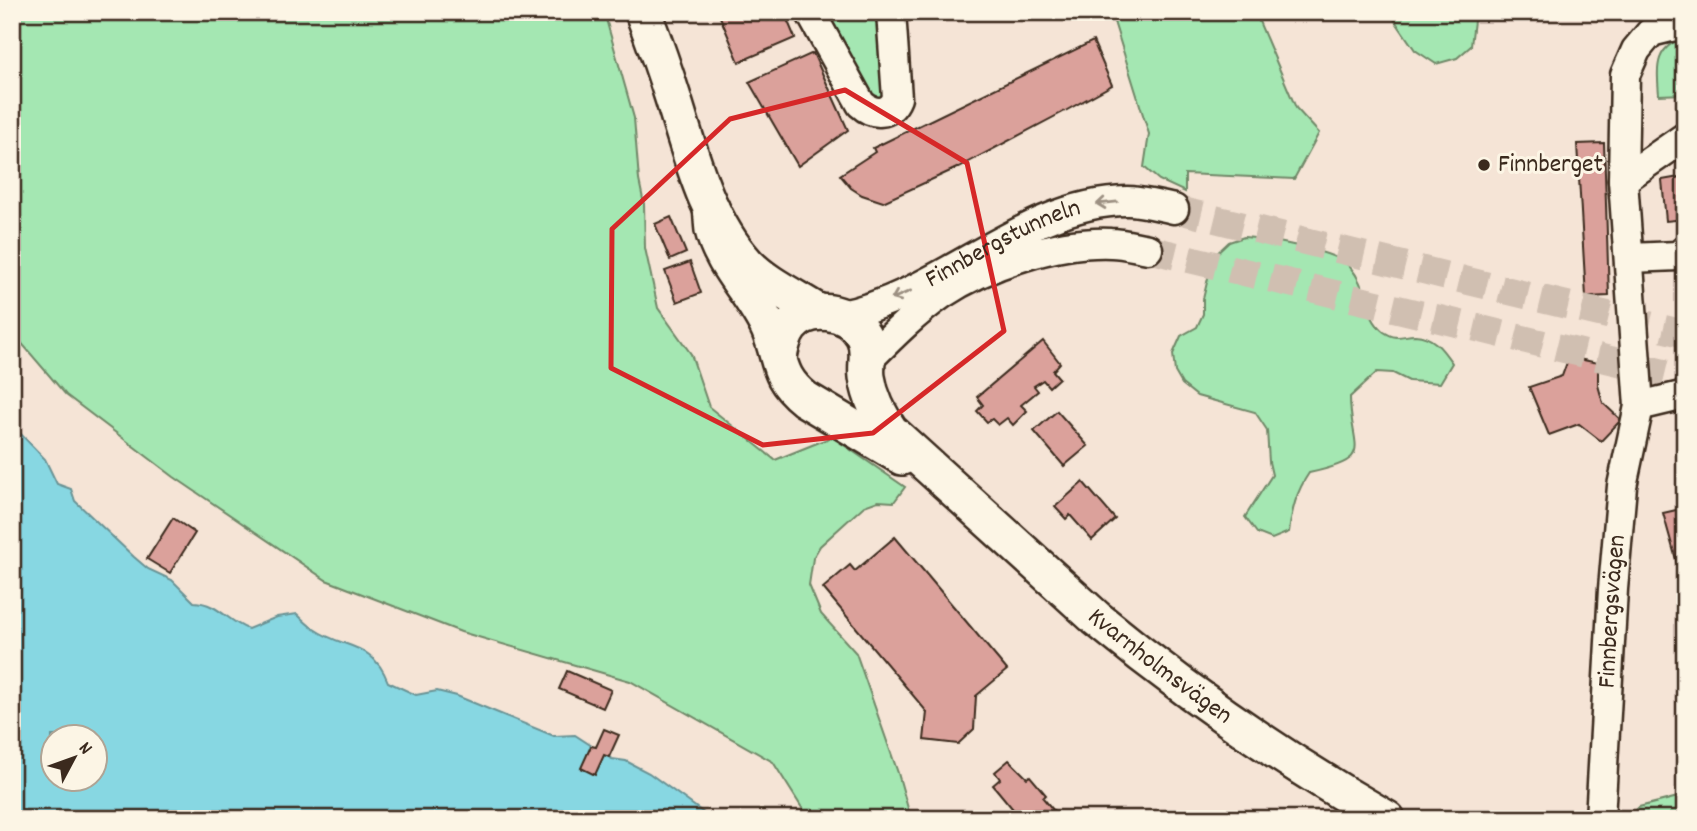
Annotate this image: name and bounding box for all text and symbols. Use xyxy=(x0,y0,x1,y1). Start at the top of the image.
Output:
place label: Finnberget xyxy=(1498,147,1604,184)
marker: Finnberget xyxy=(1476,157,1492,173)
street label: Finnbergstunneln xyxy=(919,190,1085,298)
one-way arrow xyxy=(1096,197,1119,210)
one-way arrow xyxy=(890,290,912,303)
street label: Finnbergsvägen xyxy=(1589,533,1636,689)
street label: Kvarnholmsvägen xyxy=(1079,600,1240,734)
north arrow xyxy=(38,722,108,792)
text: N xyxy=(71,737,97,762)

